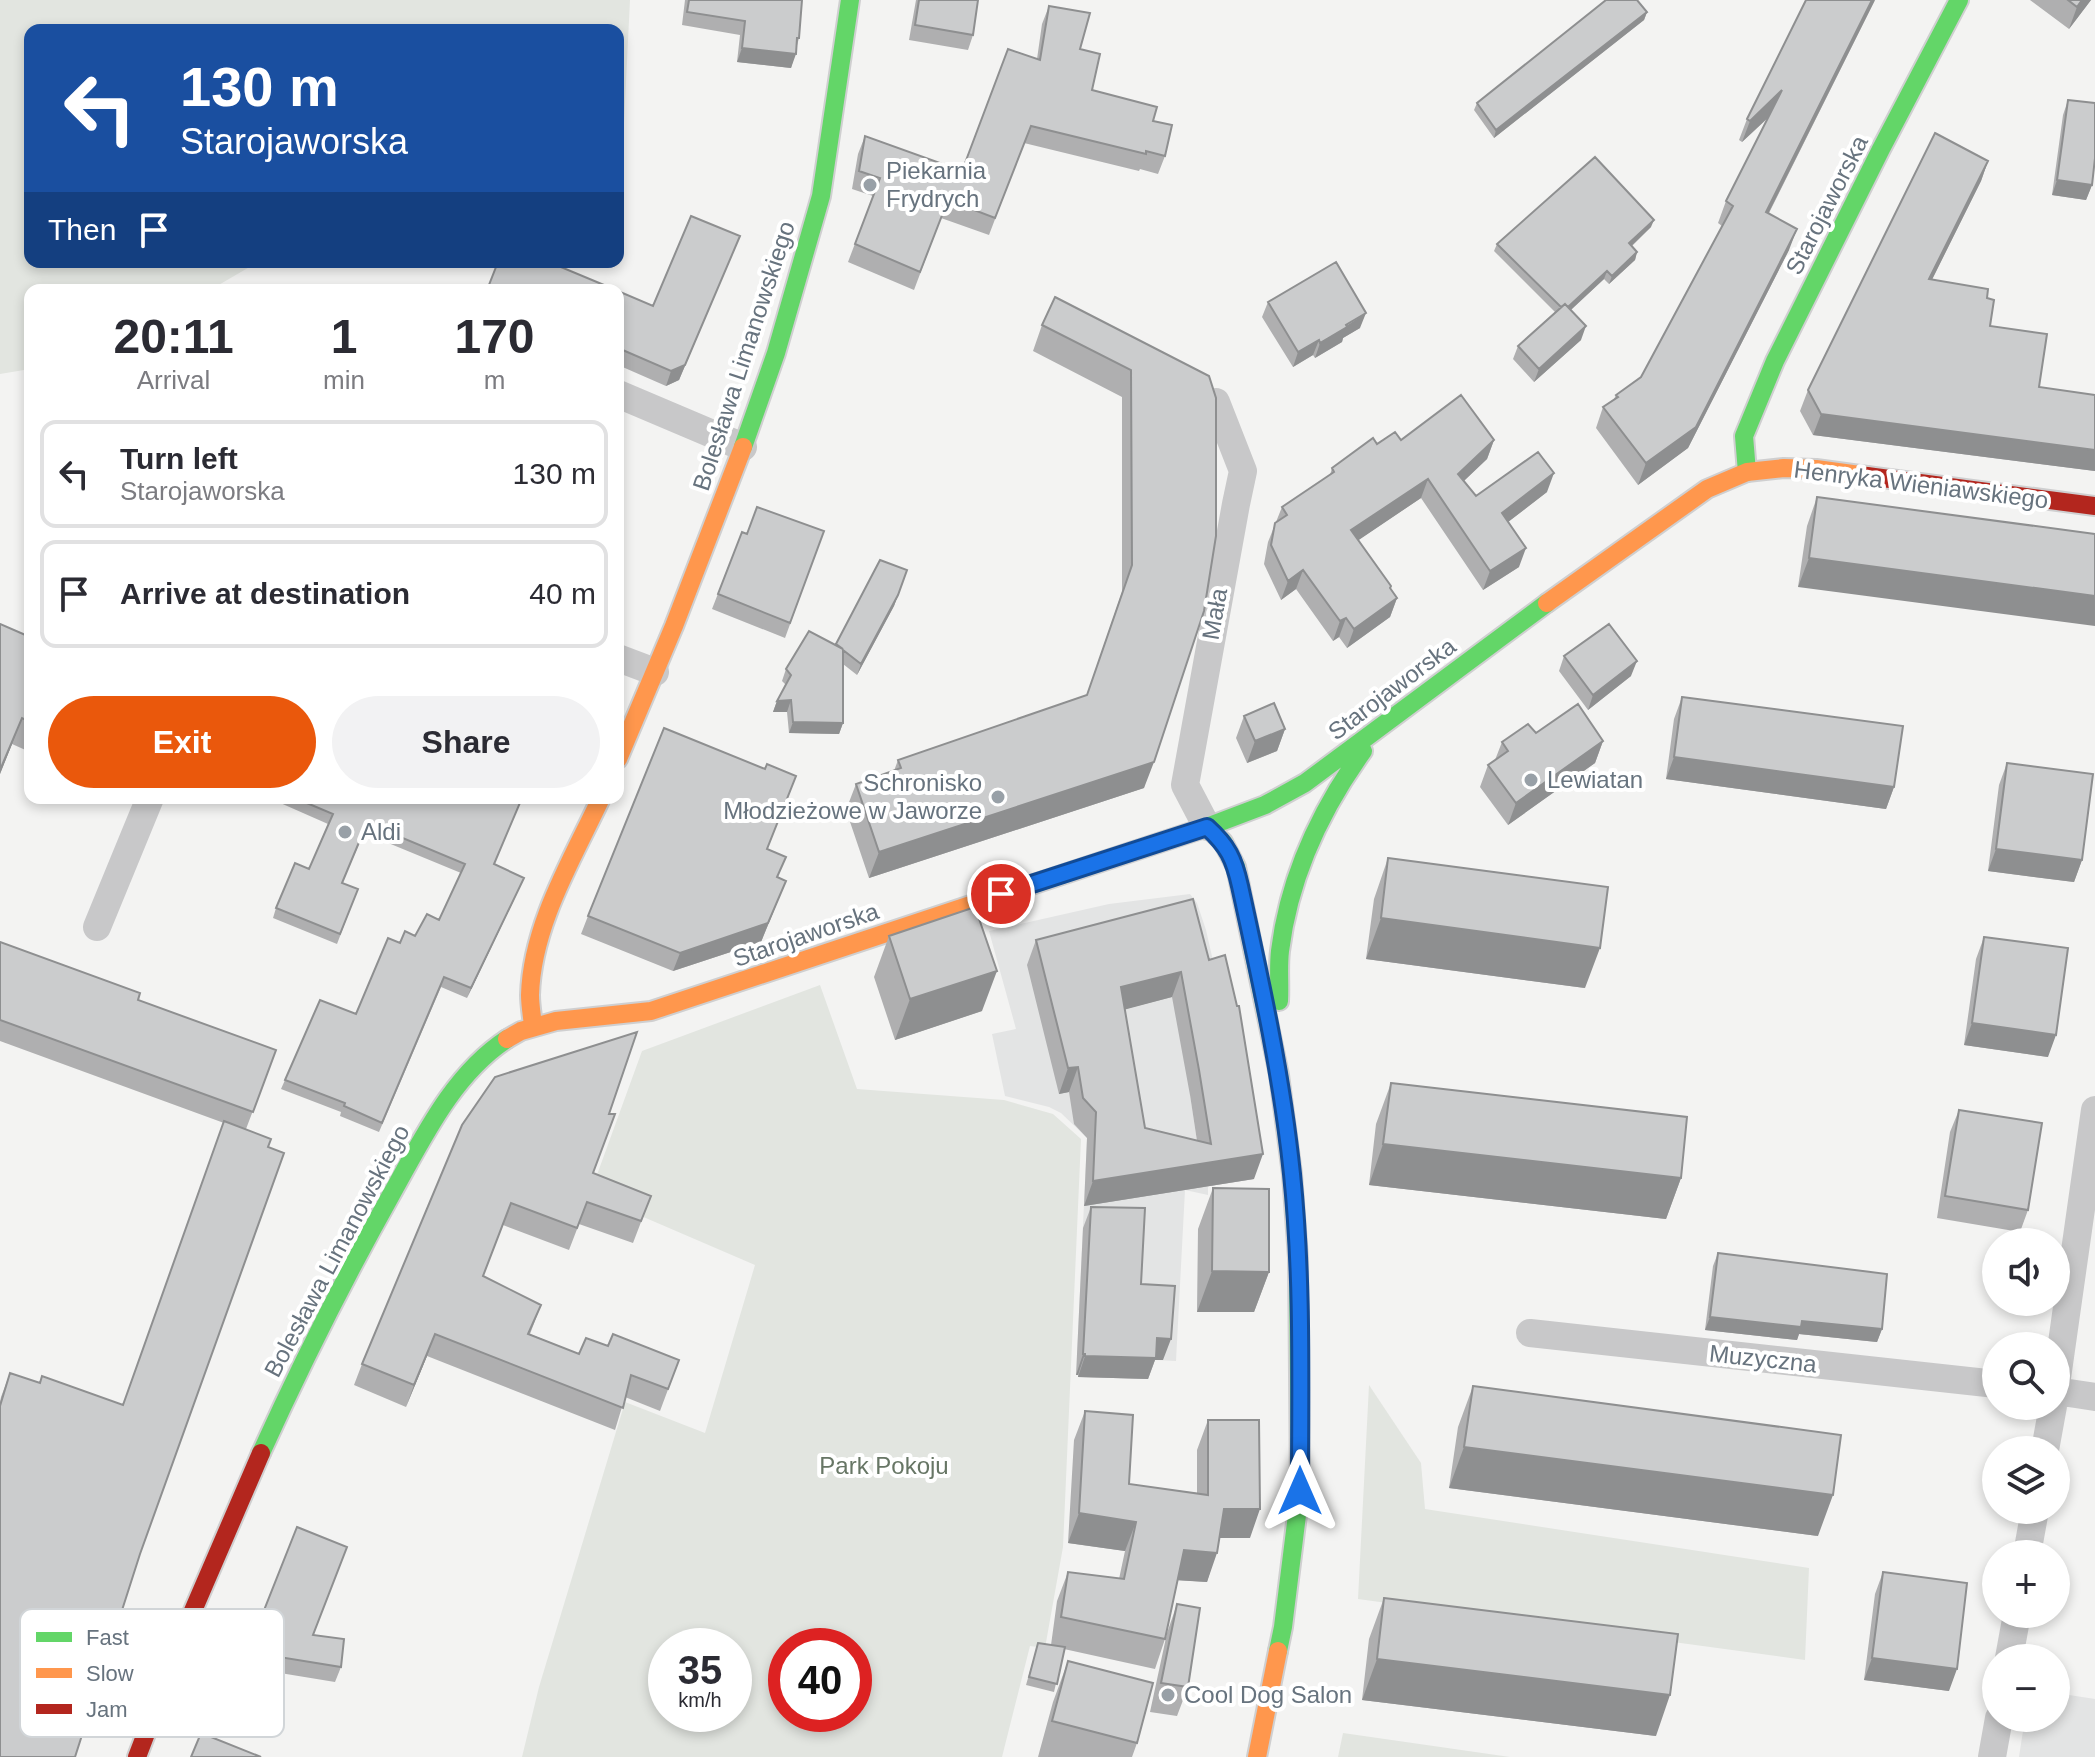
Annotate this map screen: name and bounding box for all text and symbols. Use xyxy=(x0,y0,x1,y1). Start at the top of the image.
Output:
text: 130 m xyxy=(180,55,339,118)
icon: left xyxy=(48,56,152,160)
text: Starojaworska xyxy=(180,121,408,162)
street label: Starojaworska xyxy=(1780,130,1873,279)
place label: Piekarnia Frydrych xyxy=(886,157,987,212)
marker: Piekarnia Frydrych xyxy=(861,176,879,194)
icon: arrive xyxy=(132,208,176,252)
text: Then xyxy=(48,213,116,246)
street label: Bolesława Limanowskiego xyxy=(687,218,800,494)
text: 20:11 xyxy=(113,310,234,363)
text: 1 xyxy=(331,310,357,363)
text: 170 xyxy=(454,310,535,363)
text: Arrival xyxy=(137,365,210,395)
text: min xyxy=(323,365,365,395)
text: m xyxy=(484,365,505,395)
text: Turn left xyxy=(120,442,238,475)
icon: left xyxy=(52,452,96,496)
street label: Henryka Wieniawskiego xyxy=(1792,455,2050,514)
text: 130 m xyxy=(513,457,596,490)
text: Starojaworska xyxy=(120,476,285,506)
icon: arrive xyxy=(52,572,96,616)
text: Arrive at destination xyxy=(120,577,410,610)
text: 40 m xyxy=(529,577,596,610)
street label: Mała xyxy=(1197,585,1232,642)
street label: Starojaworska xyxy=(1323,632,1461,745)
button: Exit xyxy=(48,696,316,788)
button: Share xyxy=(332,696,600,788)
place label: Lewiatan xyxy=(1547,766,1643,793)
place label: Schronisko Młodzieżowe w Jaworze xyxy=(723,769,982,824)
marker: Lewiatan xyxy=(1522,771,1540,789)
marker: Schronisko Młodzieżowe w Jaworze xyxy=(989,788,1007,806)
place label: Aldi xyxy=(361,818,401,845)
marker: Aldi xyxy=(336,823,354,841)
pin xyxy=(967,860,1035,928)
icon: arrive xyxy=(979,872,1023,916)
street label: Starojaworska xyxy=(730,897,883,972)
street label: Bolesława Limanowskiego xyxy=(259,1120,415,1381)
map controls xyxy=(1982,1228,2070,1732)
button: sound xyxy=(1982,1228,2070,1316)
button: search xyxy=(1982,1332,2070,1420)
street label: Muzyczna xyxy=(1708,1339,1819,1378)
button: layers xyxy=(1982,1436,2070,1524)
position arrow xyxy=(1258,1449,1342,1533)
park label: Park Pokoju xyxy=(819,1452,949,1479)
button: + xyxy=(1982,1540,2070,1628)
legend xyxy=(20,1609,284,1737)
text: Fast xyxy=(86,1625,129,1650)
speed limit sign: 40 xyxy=(768,1628,872,1732)
button: − xyxy=(1982,1644,2070,1732)
text: 35 xyxy=(678,1648,722,1692)
text: Slow xyxy=(86,1661,134,1686)
place label: Cool Dog Salon xyxy=(1184,1681,1352,1708)
marker: Cool Dog Salon xyxy=(1159,1686,1177,1704)
text: km/h xyxy=(678,1689,722,1711)
text: Jam xyxy=(86,1697,128,1722)

